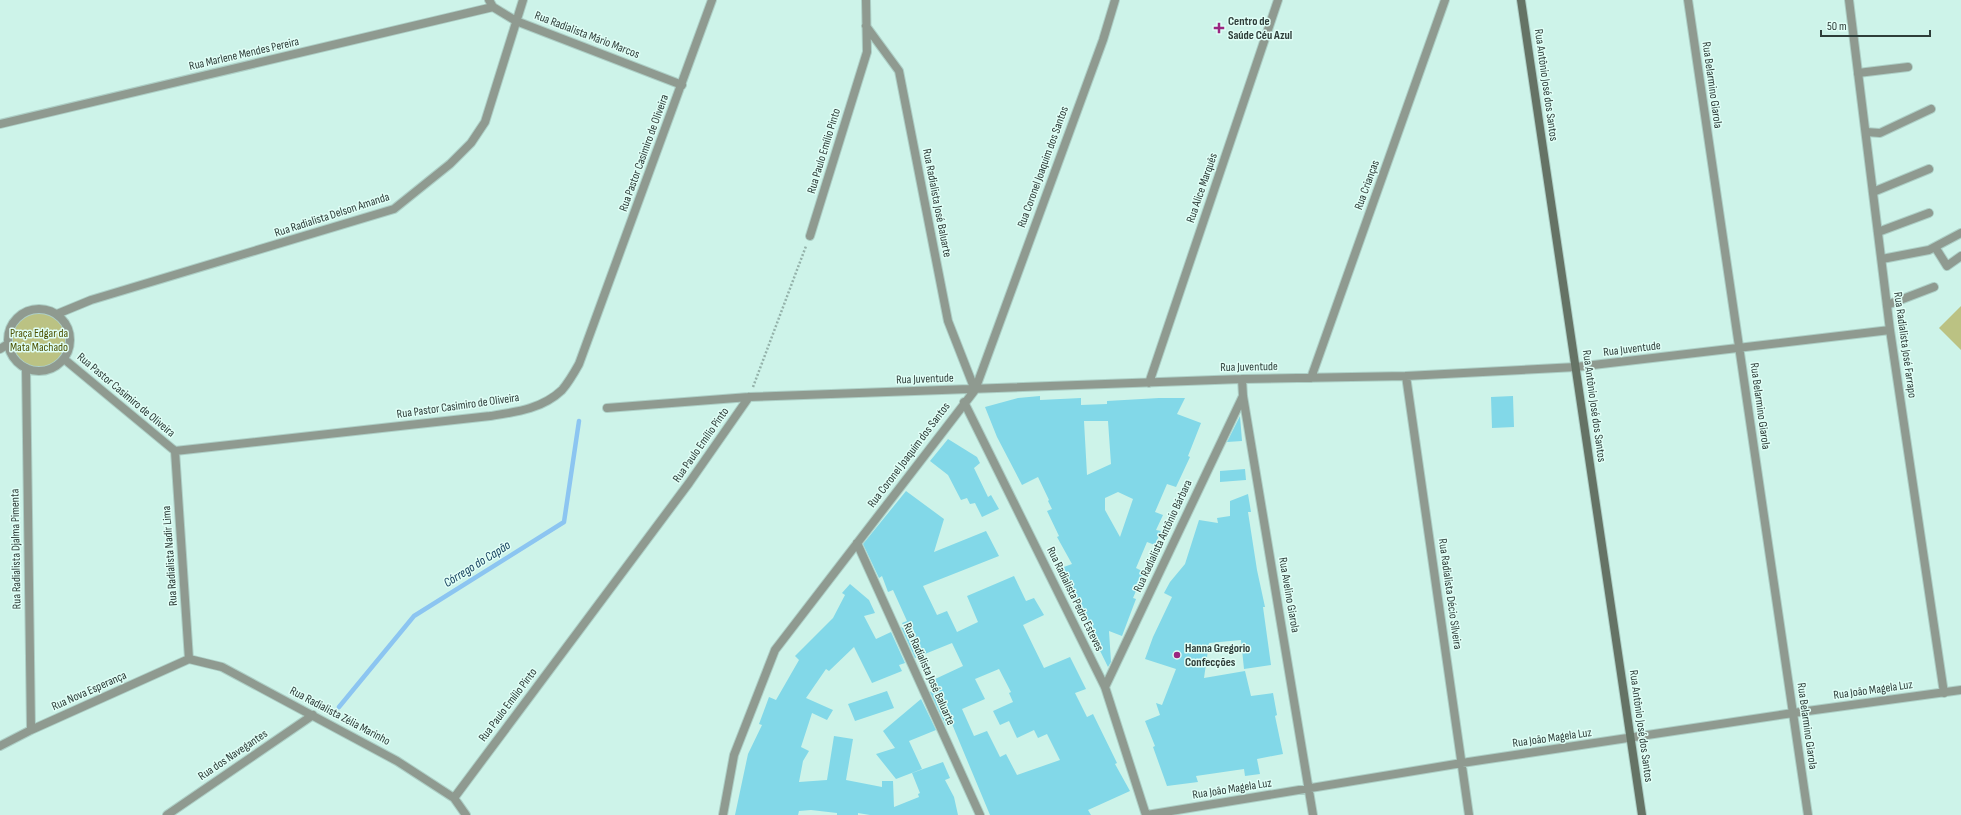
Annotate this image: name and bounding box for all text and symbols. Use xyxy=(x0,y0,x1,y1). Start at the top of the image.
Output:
street label: Rua Radialista Mário Marcos xyxy=(532,8,642,62)
scale bar xyxy=(1821,12,1930,38)
place label: Centro de Saúde Céu Azul xyxy=(1228,14,1292,43)
text: 50 m xyxy=(1827,19,1847,34)
marker: Centro de Saúde Céu Azul xyxy=(1213,22,1225,34)
street label: Rua Antônio José dos Santos xyxy=(1531,28,1561,142)
street label: Rua Marlene Mendes Pereira xyxy=(188,34,301,74)
street label: Rua Belarmino Giarola xyxy=(1698,41,1726,130)
street label: Rua Pastor Casimiro de Oliveira xyxy=(616,92,672,214)
street label: Rua Coronel Joaquim dos Santos xyxy=(1014,104,1072,230)
street label: Rua Paulo Emílio Pinto xyxy=(804,107,844,195)
street label: Rua Radialista José Baluarte xyxy=(919,147,955,259)
street label: Rua Alice Marquês xyxy=(1183,151,1221,225)
street label: Rua Crianças xyxy=(1351,158,1383,212)
street label: Rua Radialista Delson Amanda xyxy=(273,189,392,241)
street label: Rua Radialista José Farrapo xyxy=(1890,291,1920,399)
park label: Praça Edgar da Mata Machado xyxy=(10,326,68,355)
street label: Rua Juventude xyxy=(1602,338,1662,360)
street label: Rua Antônio José dos Santos xyxy=(1579,349,1609,463)
street label: Rua Pastor Casimiro de Oliveira xyxy=(74,350,178,441)
street label: Rua Juventude xyxy=(1220,359,1278,375)
street label: Rua Belarmino Giarola xyxy=(1746,362,1774,451)
street label: Rua Juventude xyxy=(896,370,954,388)
street label: Rua Pastor Casimiro de Oliveira xyxy=(396,390,521,422)
street label: Rua Coronel Joaquim dos Santos xyxy=(864,399,954,511)
street label: Rua Paulo Emílio Pinto xyxy=(670,405,732,485)
street label: Rua Radialista Antônio Bárbara xyxy=(1130,477,1196,595)
street label: Rua Radialista Djalma Pimenta xyxy=(7,488,25,609)
street label: Rua Radialista Nadir Lima xyxy=(159,505,181,607)
water label: Córrego do Capão xyxy=(441,537,514,591)
street label: Rua Radialista Décio Silveira xyxy=(1435,538,1465,651)
street label: Rua Radialista Pedro Esteves xyxy=(1043,544,1107,654)
street label: Rua Avelino Giarola xyxy=(1275,556,1303,634)
street label: Rua Radialista José Baluarte xyxy=(900,621,958,728)
place label: Hanna Gregorio Confecções xyxy=(1185,641,1250,670)
marker: Hanna Gregorio Confecções xyxy=(1172,650,1182,660)
street label: Rua Paulo Emílio Pinto xyxy=(475,665,541,745)
street label: Rua Nova Esperança xyxy=(49,668,129,714)
street label: Rua Antônio José dos Santos xyxy=(1626,669,1656,783)
street label: Rua João Magela Luz xyxy=(1832,677,1914,703)
street label: Rua Belarmino Giarola xyxy=(1793,682,1821,771)
street label: Rua Radialista Zélia Marinho xyxy=(287,683,393,749)
street label: Rua João Magela Luz xyxy=(1511,725,1593,751)
street label: Rua dos Navegantes xyxy=(195,726,271,784)
street label: Rua João Magela Luz xyxy=(1191,775,1273,803)

